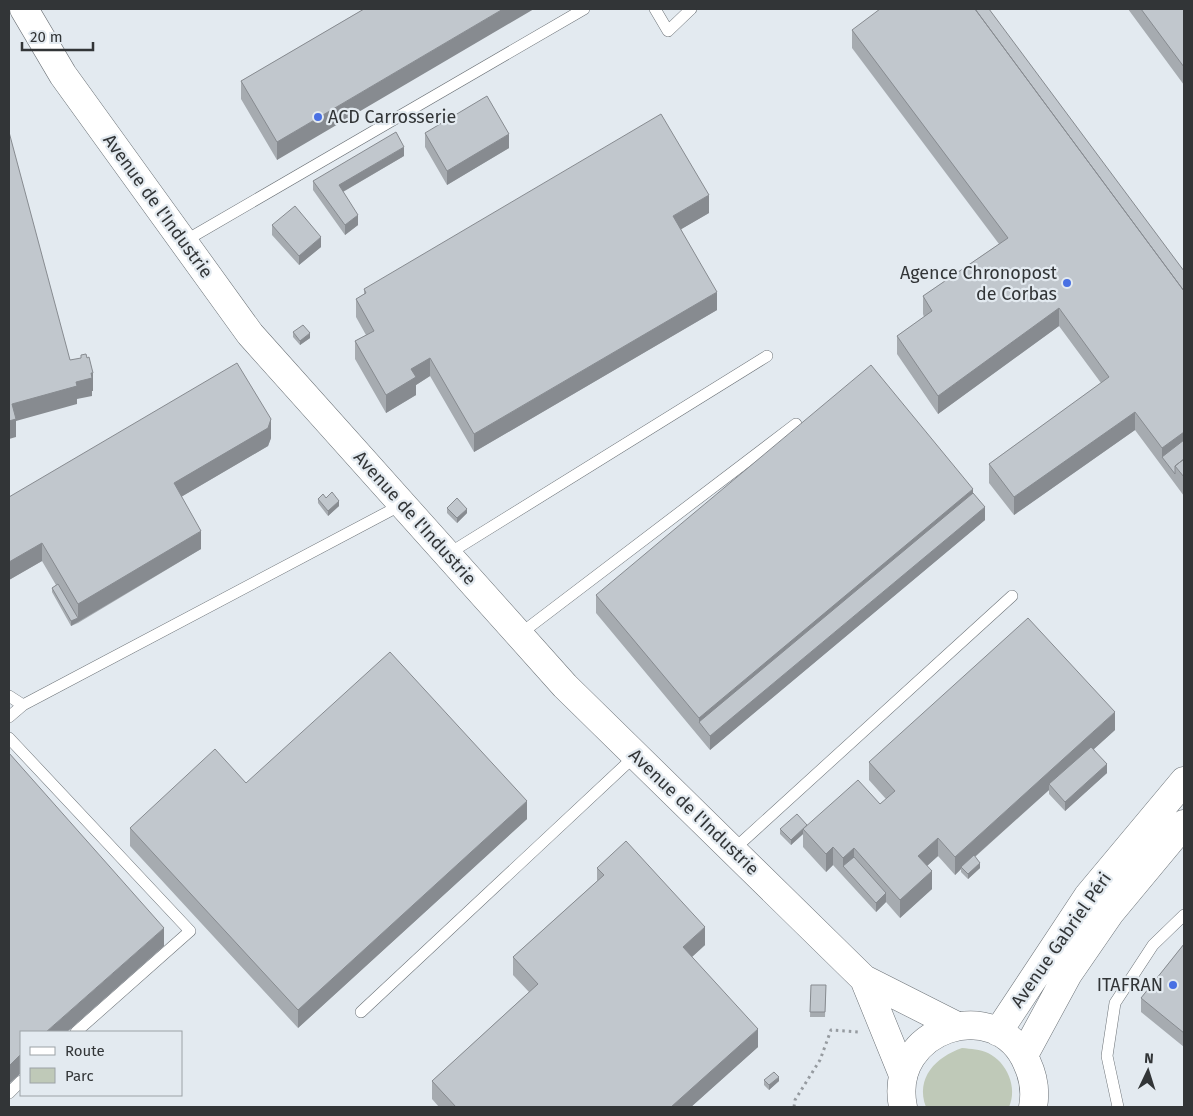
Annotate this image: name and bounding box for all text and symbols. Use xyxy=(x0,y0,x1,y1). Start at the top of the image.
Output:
scale bar xyxy=(22,20,94,52)
text: 20 m xyxy=(30,28,63,46)
place label: ACD Carrosserie xyxy=(328,106,456,128)
marker: ACD Carrosserie xyxy=(312,111,324,123)
street label: Avenue de l'Industrie xyxy=(98,130,218,282)
place label: Agence Chronopost de Corbas xyxy=(900,262,1057,305)
marker: Agence Chronopost de Corbas xyxy=(1061,277,1073,289)
street label: Avenue de l'Industrie xyxy=(349,446,481,590)
street label: Avenue de l'Industrie xyxy=(624,744,764,880)
street label: Avenue Gabriel Péri xyxy=(1006,868,1116,1012)
place label: ITAFRAN xyxy=(1097,974,1163,996)
marker: ITAFRAN xyxy=(1167,979,1179,991)
legend xyxy=(20,1031,182,1096)
text: Route xyxy=(65,1042,105,1060)
north arrow xyxy=(1123,1046,1173,1096)
text: N xyxy=(1144,1050,1154,1067)
text: Parc xyxy=(65,1067,94,1085)

